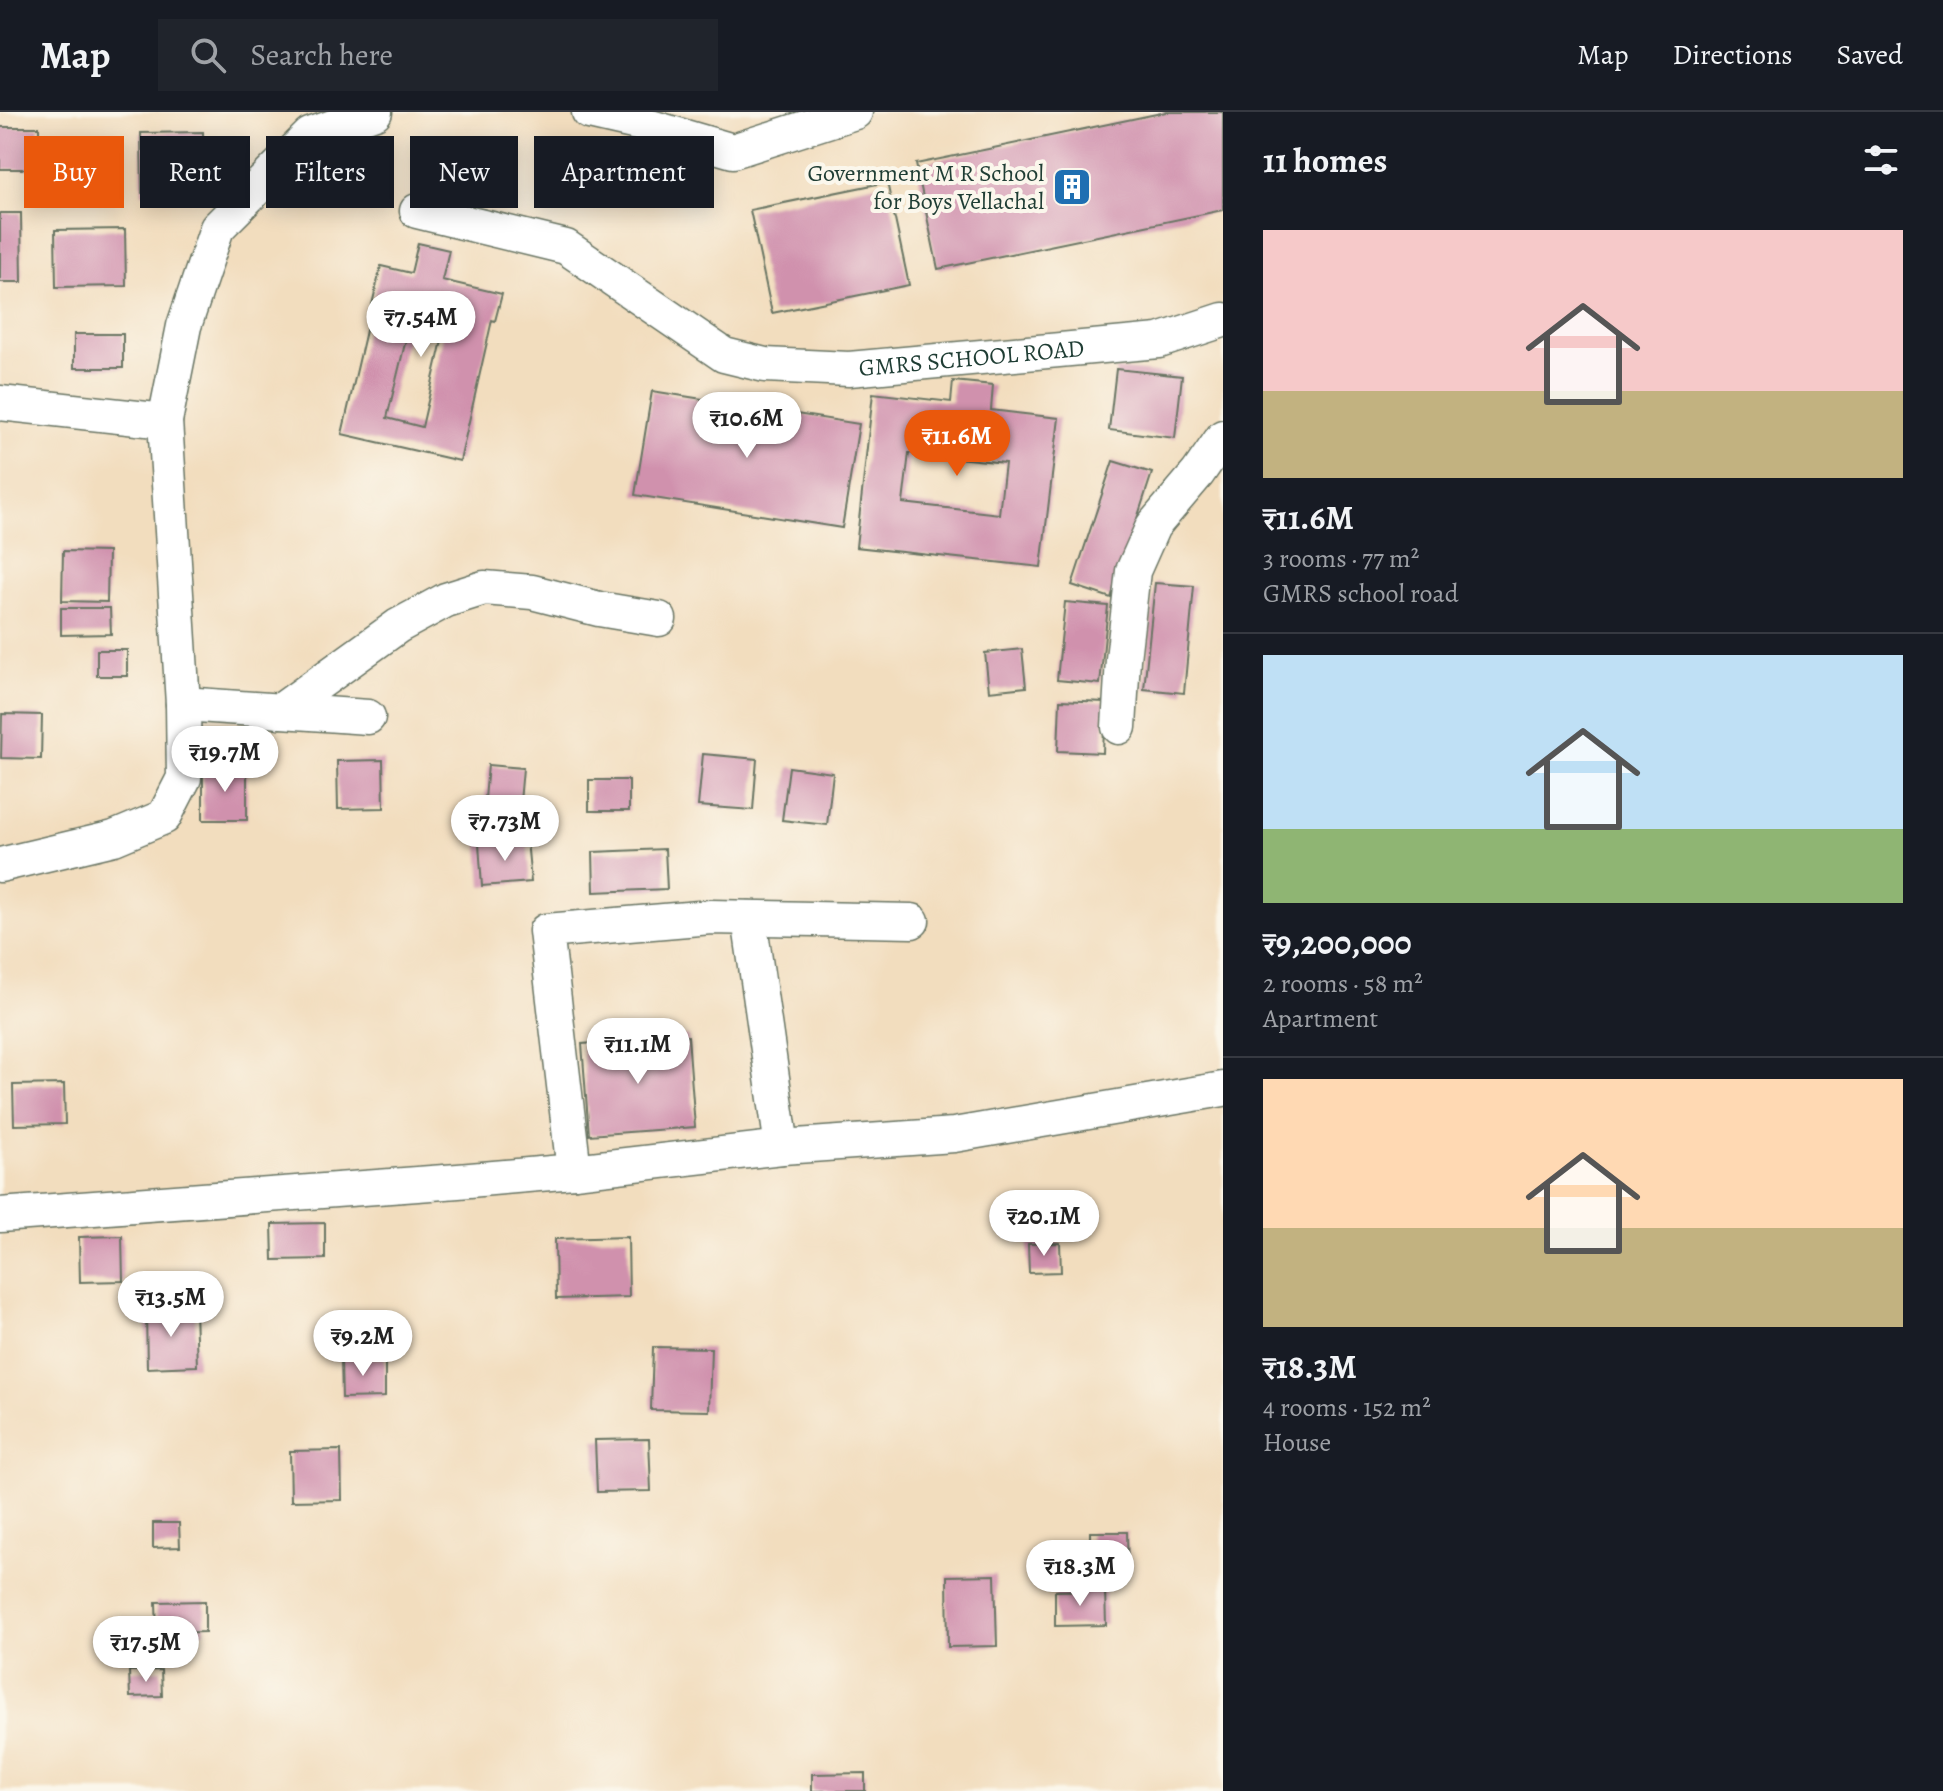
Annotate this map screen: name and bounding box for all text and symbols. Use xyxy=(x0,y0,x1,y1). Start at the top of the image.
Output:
search box xyxy=(158,19,718,91)
text: Map xyxy=(40,29,110,81)
icon: search xyxy=(186,33,230,77)
text: Search here xyxy=(250,35,393,75)
text: Map xyxy=(1577,36,1628,74)
text: Directions xyxy=(1672,36,1793,74)
text: Saved xyxy=(1837,36,1903,74)
chip: Buy xyxy=(24,136,124,208)
chip: Rent xyxy=(140,136,250,208)
chip: Filters xyxy=(266,136,394,208)
chip: New xyxy=(410,136,518,208)
chip: Apartment xyxy=(534,136,714,208)
text: 11 homes xyxy=(1263,137,1387,184)
icon: filters xyxy=(1859,138,1903,182)
place label: Government M R School for Boys Vellachal xyxy=(807,157,1044,217)
building icon: Government M R School for Boys Vellachal xyxy=(1051,166,1093,208)
icon: home xyxy=(1511,282,1655,426)
pin: ₹7.54M xyxy=(356,291,486,359)
text: ₹7.54M xyxy=(384,299,458,334)
street label: GMRS SCHOOL ROAD xyxy=(857,332,1086,384)
pin: ₹10.6M xyxy=(682,392,812,460)
text: ₹10.6M xyxy=(710,400,784,435)
pin: ₹11.6M xyxy=(892,410,1022,478)
text: ₹11.6M xyxy=(922,418,992,453)
text: ₹11.6M xyxy=(1263,494,1354,541)
text: 3 rooms · 77 m² xyxy=(1263,541,1419,576)
text: GMRS school road xyxy=(1263,576,1459,611)
icon: home xyxy=(1511,707,1655,851)
pin: ₹19.7M xyxy=(160,726,290,794)
text: ₹19.7M xyxy=(189,734,261,769)
pin: ₹7.73M xyxy=(440,795,570,863)
text: ₹7.73M xyxy=(469,803,541,838)
text: ₹9,200,000 xyxy=(1263,919,1412,966)
text: 2 rooms · 58 m² xyxy=(1263,966,1423,1001)
text: Apartment xyxy=(1263,1001,1378,1036)
pin: ₹11.1M xyxy=(573,1018,703,1086)
text: ₹11.1M xyxy=(605,1026,671,1061)
icon: home xyxy=(1511,1131,1655,1275)
pin: ₹20.1M xyxy=(979,1190,1109,1258)
text: ₹20.1M xyxy=(1007,1198,1081,1233)
pin: ₹13.5M xyxy=(106,1271,236,1339)
text: ₹13.5M xyxy=(136,1279,206,1314)
pin: ₹9.2M xyxy=(307,1310,419,1378)
text: ₹9.2M xyxy=(331,1318,395,1353)
text: ₹18.3M xyxy=(1263,1343,1357,1390)
text: 4 rooms · 152 m² xyxy=(1263,1390,1431,1425)
text: House xyxy=(1263,1425,1331,1460)
pin: ₹18.3M xyxy=(1015,1540,1145,1608)
text: ₹18.3M xyxy=(1044,1548,1116,1583)
pin: ₹17.5M xyxy=(81,1616,211,1684)
text: ₹17.5M xyxy=(111,1624,181,1659)

